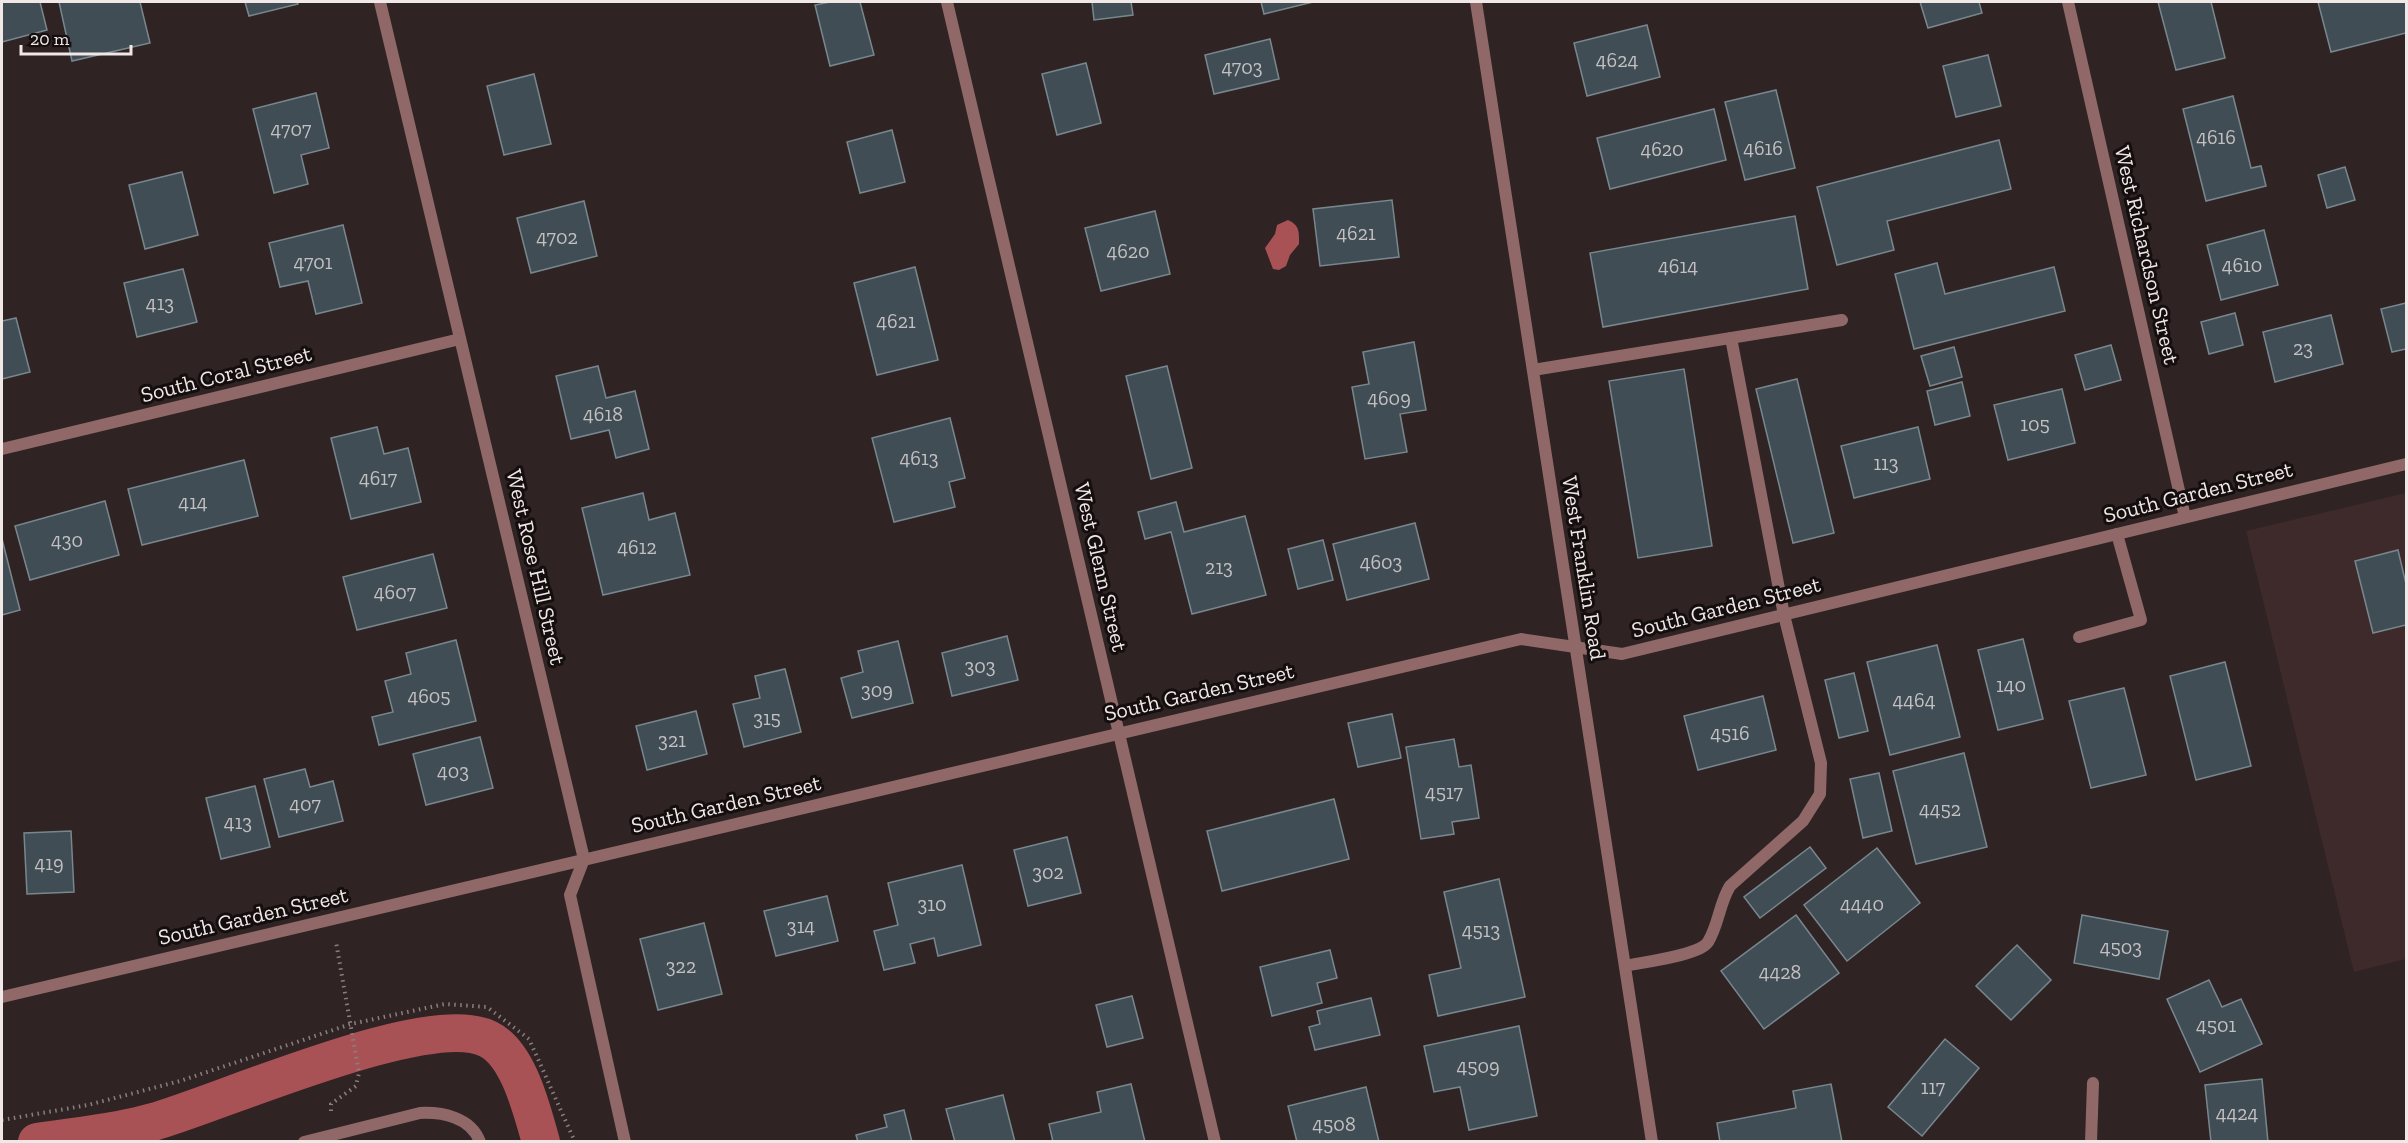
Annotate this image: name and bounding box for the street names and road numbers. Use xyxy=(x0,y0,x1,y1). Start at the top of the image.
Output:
street label: West Richardson Street xyxy=(2109,143,2185,368)
street label: South Coral Street xyxy=(138,340,315,408)
street label: South Garden Street xyxy=(2101,455,2296,529)
street label: West Rose Hill Street xyxy=(500,467,572,668)
street label: West Franklin Road xyxy=(1556,474,1612,662)
street label: West Glenn Street xyxy=(1068,480,1134,655)
street label: South Garden Street xyxy=(1629,570,1824,644)
street label: South Garden Street xyxy=(1102,657,1297,727)
street label: South Garden Street xyxy=(629,769,824,839)
street label: South Garden Street xyxy=(156,881,351,951)

